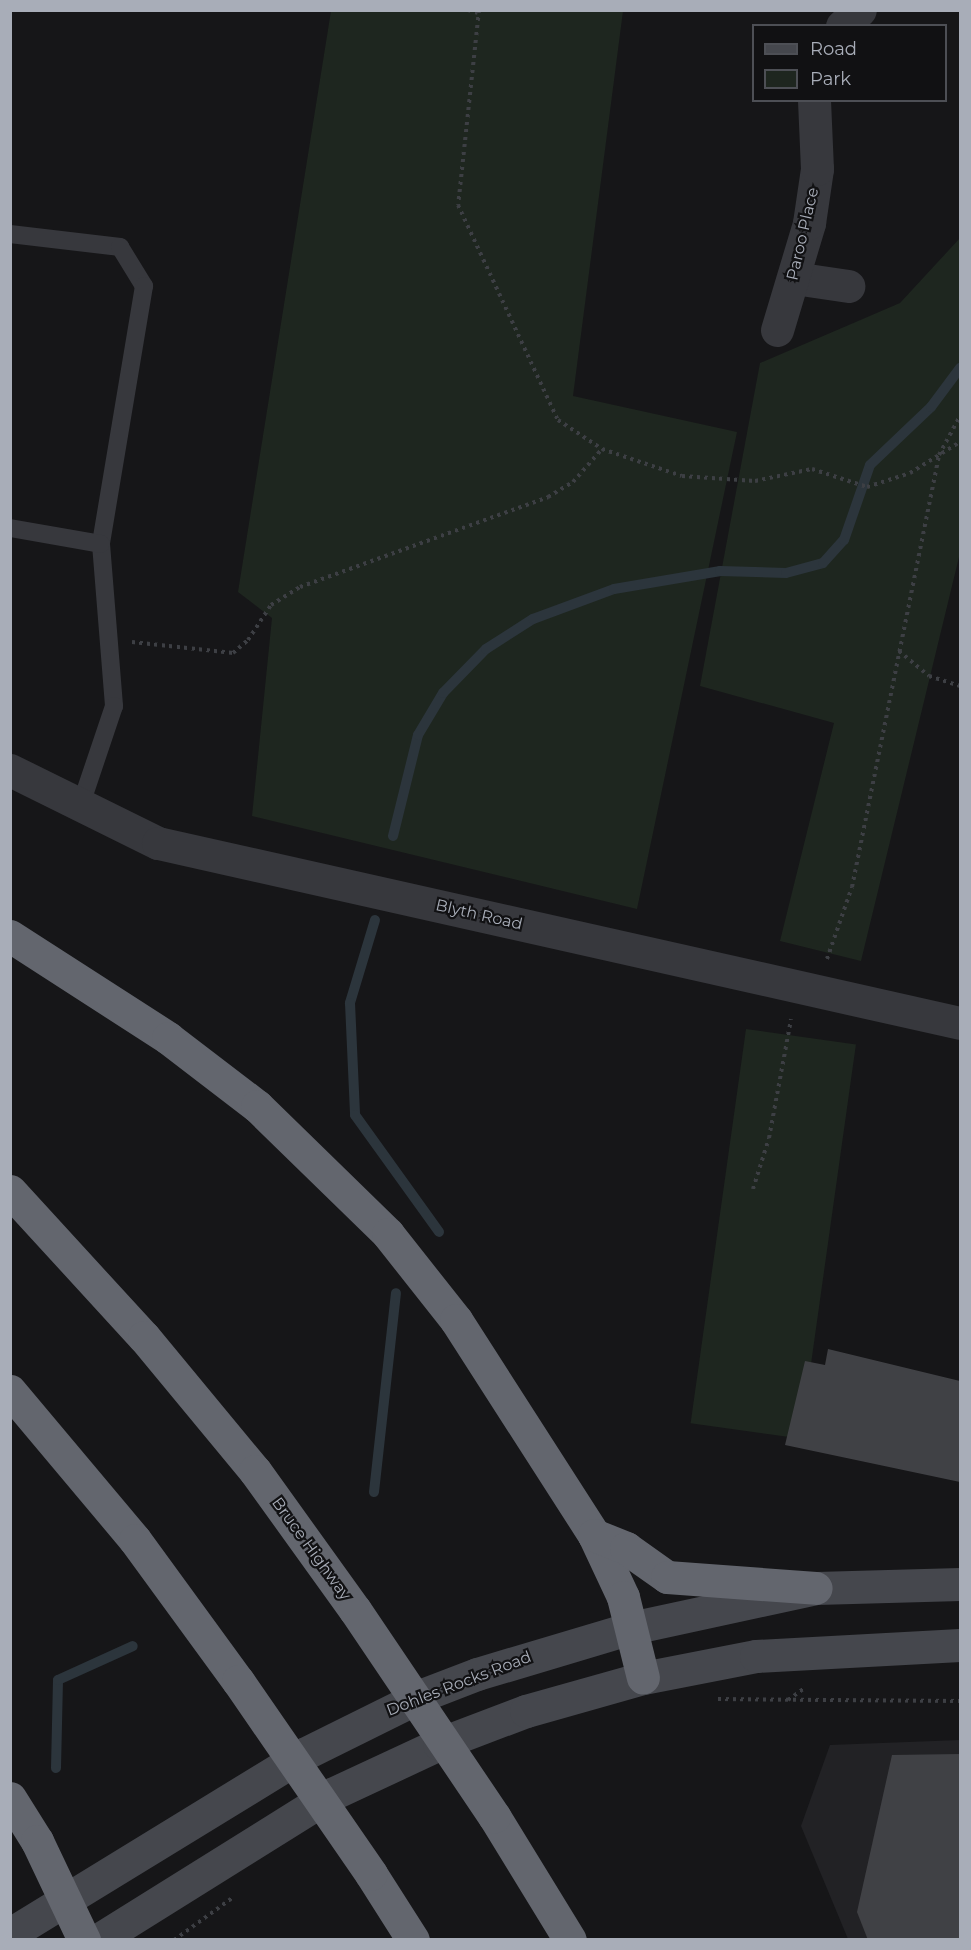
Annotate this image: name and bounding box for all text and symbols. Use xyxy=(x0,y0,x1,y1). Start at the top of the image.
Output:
legend xyxy=(752,24,947,102)
text: Road xyxy=(810,38,857,60)
text: Park xyxy=(810,68,851,90)
street label: Paroo Place xyxy=(783,186,823,282)
street label: Blyth Road xyxy=(434,896,524,934)
street label: Bruce Highway xyxy=(267,1494,355,1604)
street label: Dohles Rocks Road xyxy=(384,1648,534,1720)

